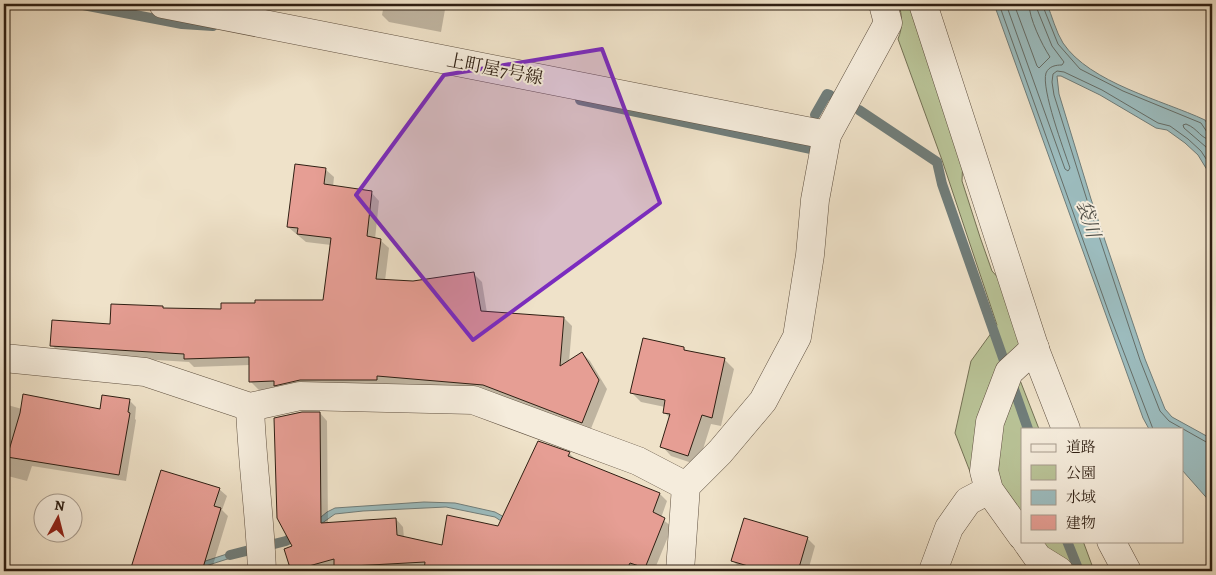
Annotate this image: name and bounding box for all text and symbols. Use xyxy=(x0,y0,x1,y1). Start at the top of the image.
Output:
street label: 上町屋7号線 xyxy=(445,48,545,90)
water label: 袋川 xyxy=(1070,197,1107,243)
legend xyxy=(1021,428,1184,542)
text: 道路 xyxy=(1066,437,1096,457)
text: 公園 xyxy=(1066,463,1096,483)
text: 水域 xyxy=(1066,487,1096,507)
north arrow xyxy=(32,492,82,542)
text: N xyxy=(53,496,66,516)
text: 建物 xyxy=(1066,513,1096,533)

